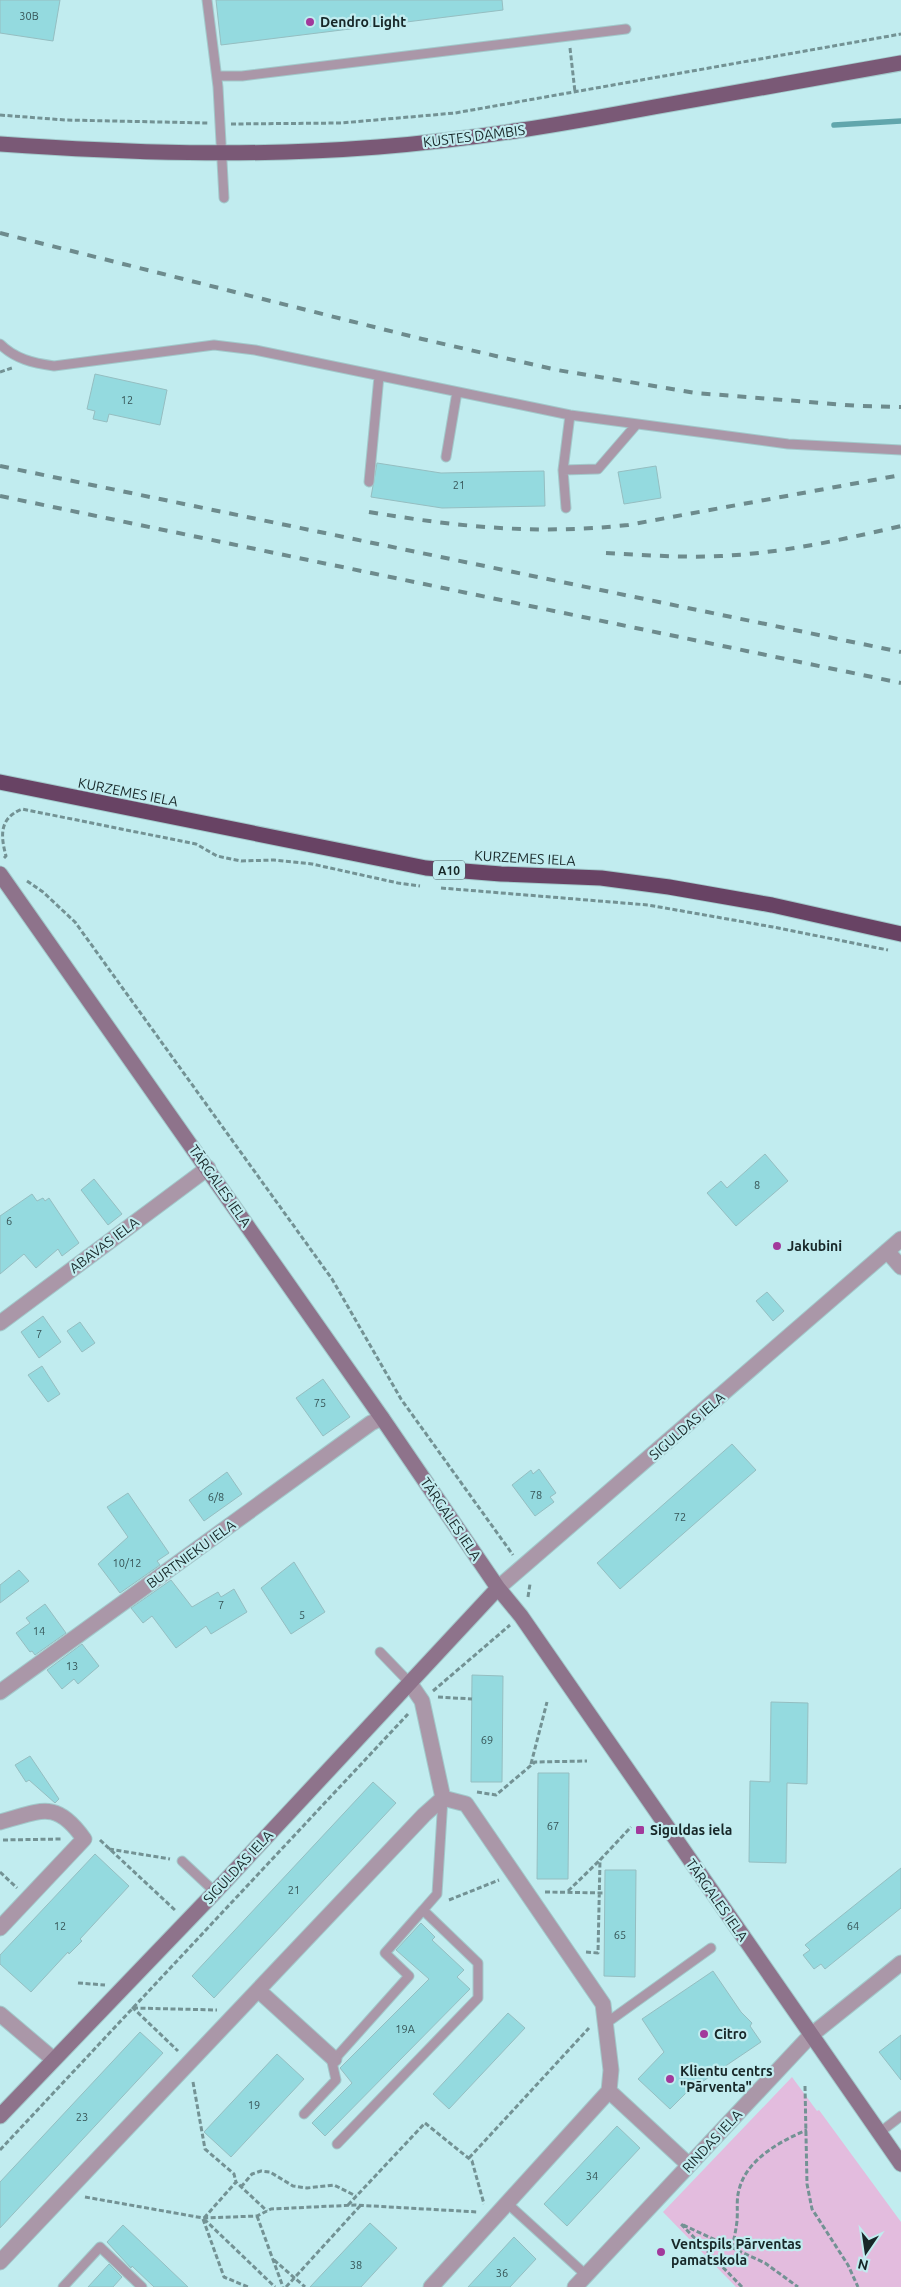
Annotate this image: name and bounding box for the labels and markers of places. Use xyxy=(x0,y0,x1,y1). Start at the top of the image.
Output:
place label: Dendro Light xyxy=(320,14,406,30)
marker: Dendro Light xyxy=(304,16,316,28)
place label: Jakubini xyxy=(787,1238,842,1254)
marker: Jakubini xyxy=(771,1240,783,1252)
place label: Siguldas iela xyxy=(650,1822,732,1838)
marker: Siguldas iela xyxy=(634,1824,646,1836)
place label: Citro xyxy=(714,2026,747,2042)
marker: Citro xyxy=(698,2028,710,2040)
place label: Klientu centrs "Pārventa" xyxy=(680,2063,773,2095)
marker: Klientu centrs "Pārventa" xyxy=(664,2073,676,2085)
place label: Ventspils Pārventas pamatskola xyxy=(671,2236,802,2268)
marker: Ventspils Pārventas pamatskola xyxy=(655,2246,667,2258)

